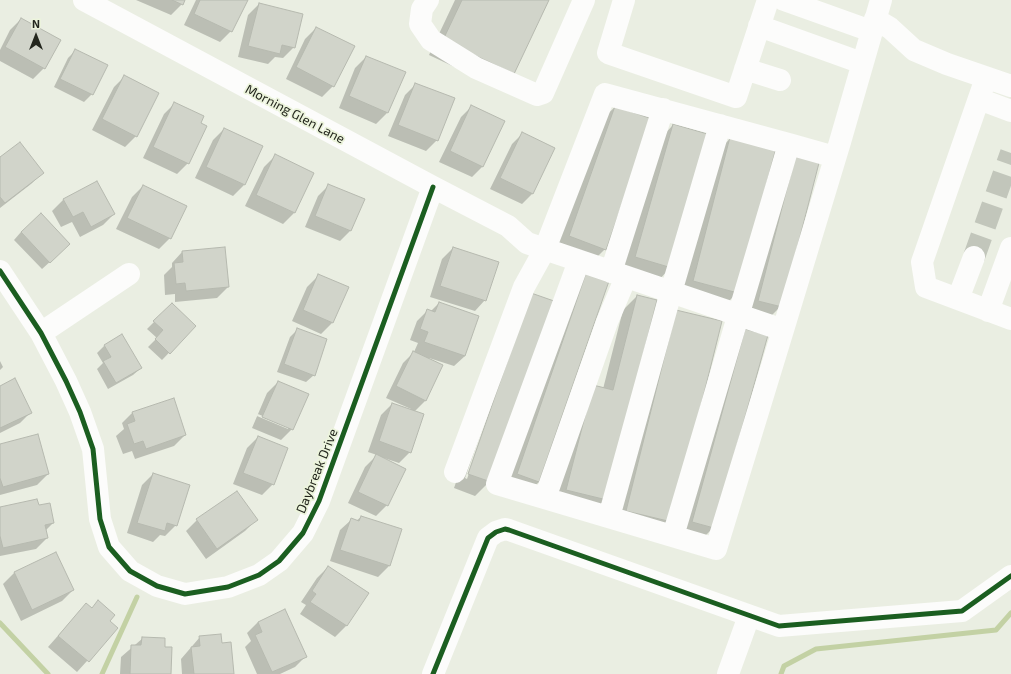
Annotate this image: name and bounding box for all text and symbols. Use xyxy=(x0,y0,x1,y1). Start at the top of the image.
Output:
north arrow xyxy=(16,16,56,56)
text: N xyxy=(32,17,40,30)
street label: Morning Glen Lane xyxy=(243,81,347,147)
street label: Daybreak Drive xyxy=(293,427,341,515)

